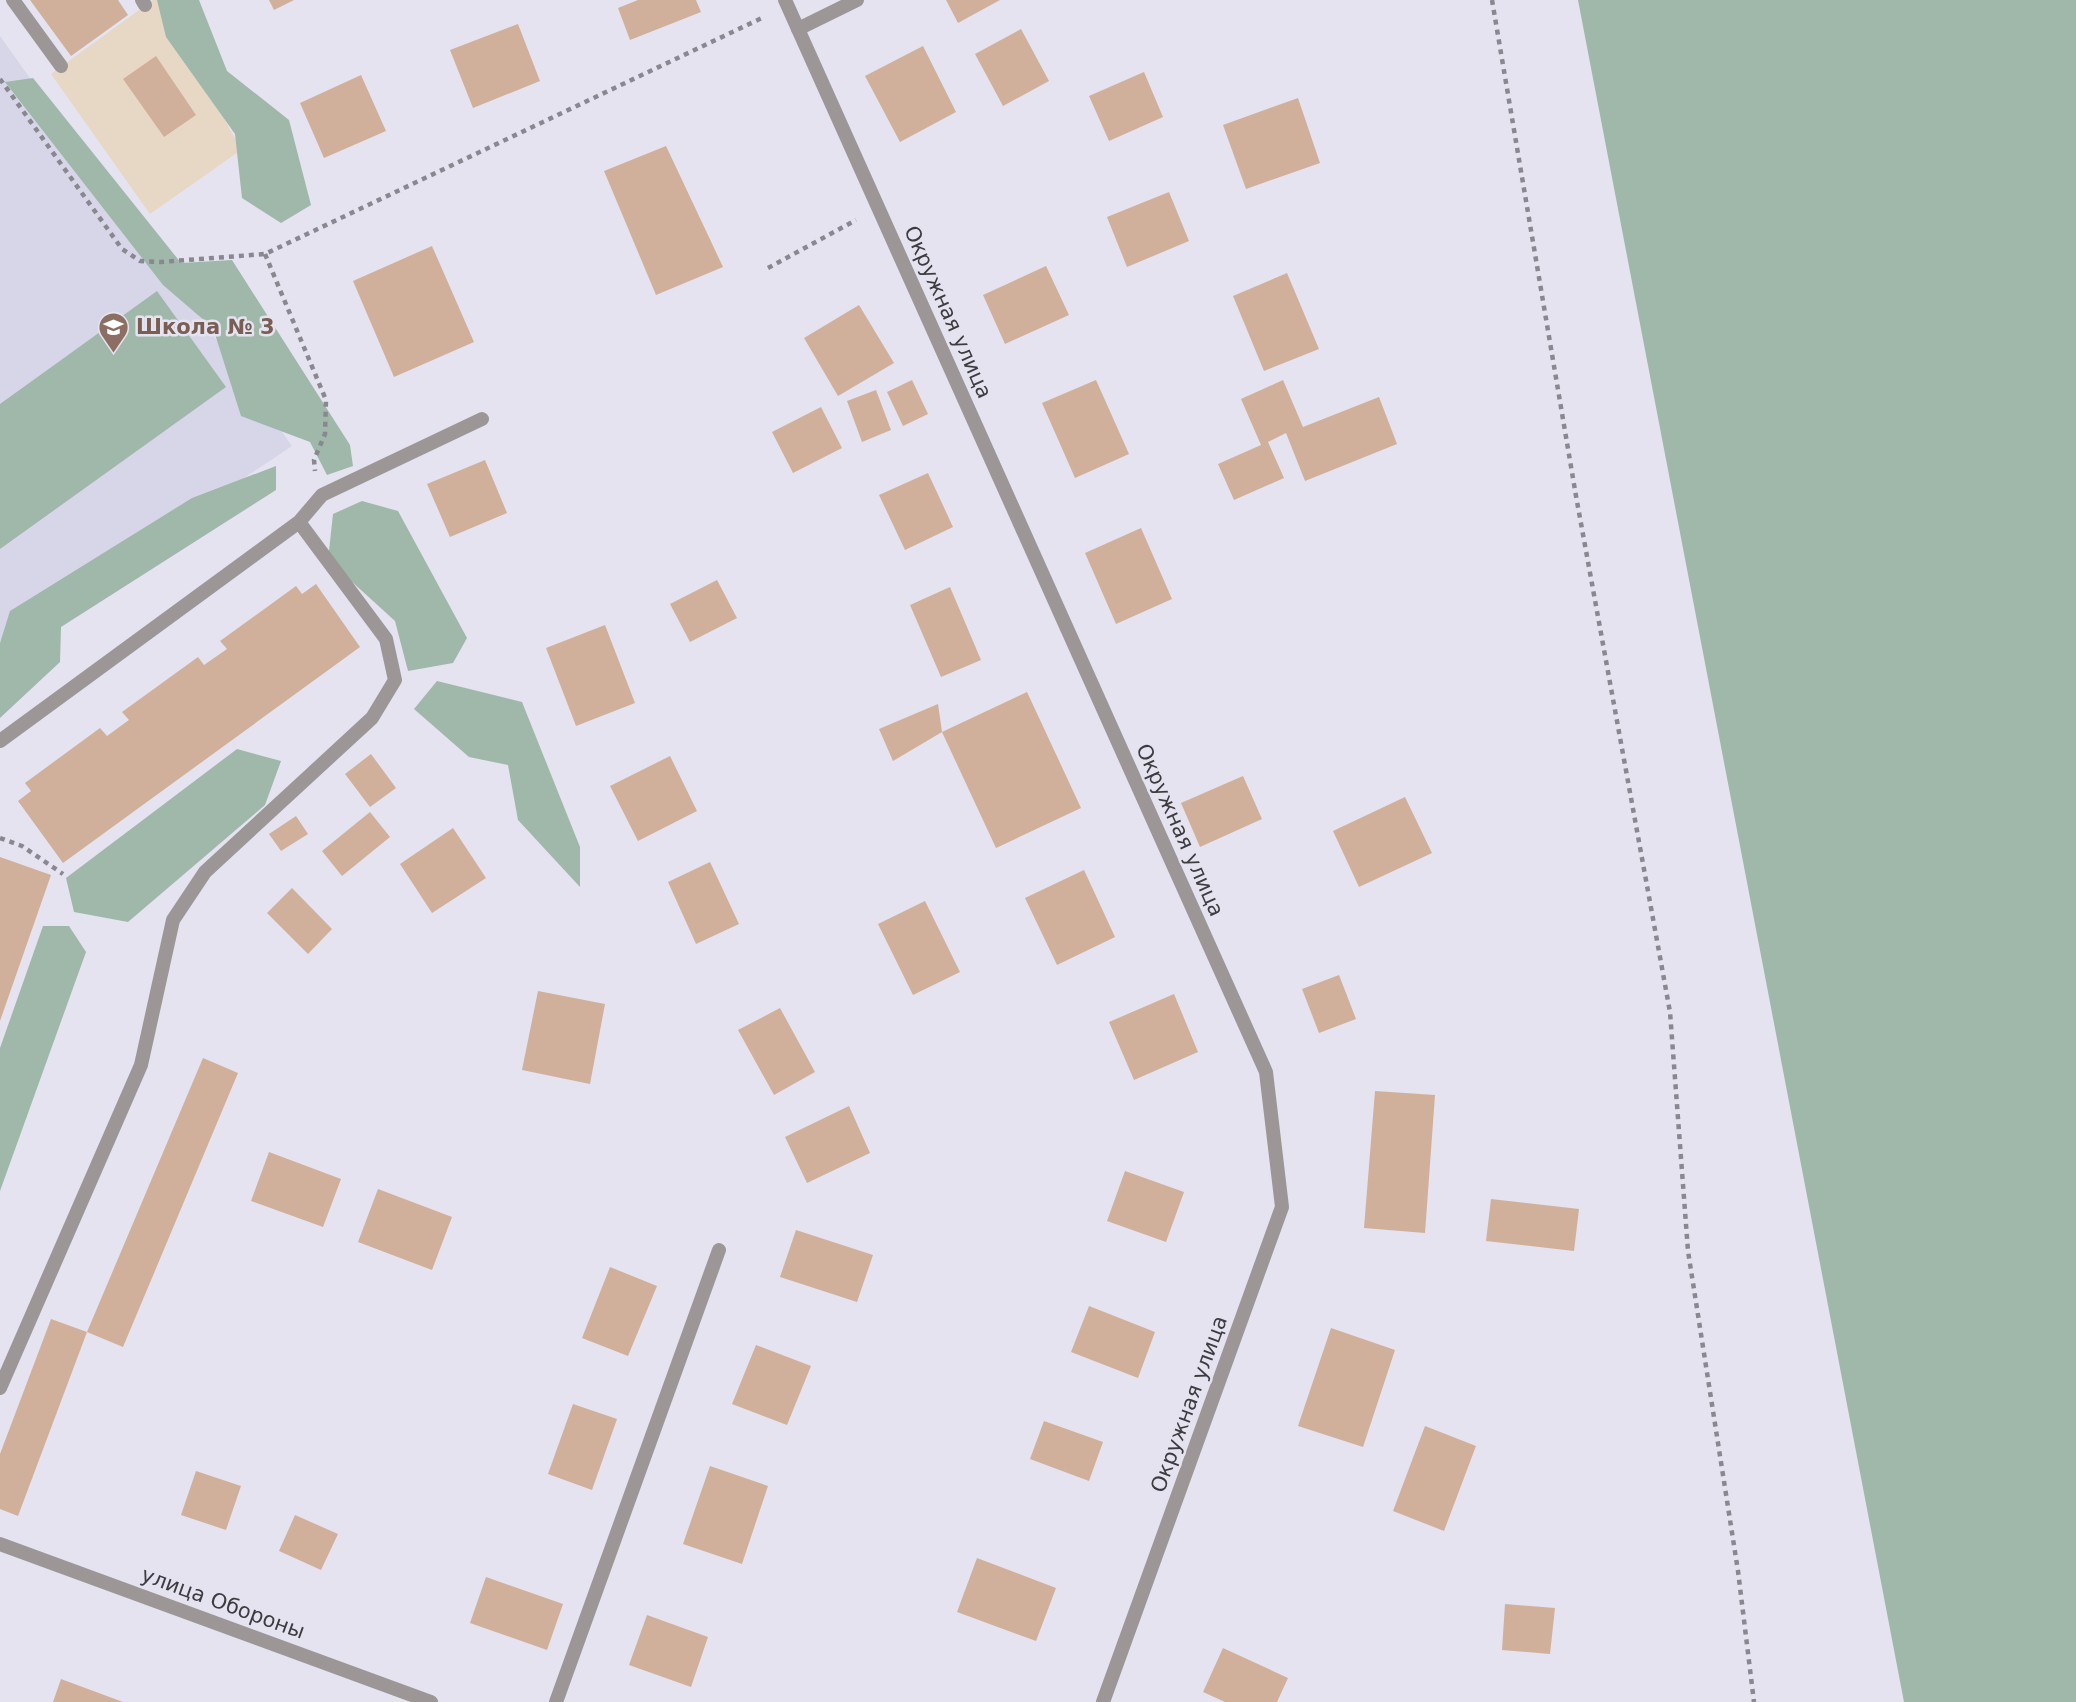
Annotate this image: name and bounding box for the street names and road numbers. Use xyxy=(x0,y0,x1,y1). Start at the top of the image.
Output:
street label: Окружная улица xyxy=(899,222,997,402)
street label: Окружная улица xyxy=(1131,740,1229,920)
street label: Окружная улица xyxy=(1146,1312,1232,1496)
street label: улица Обороны xyxy=(138,1562,308,1644)

